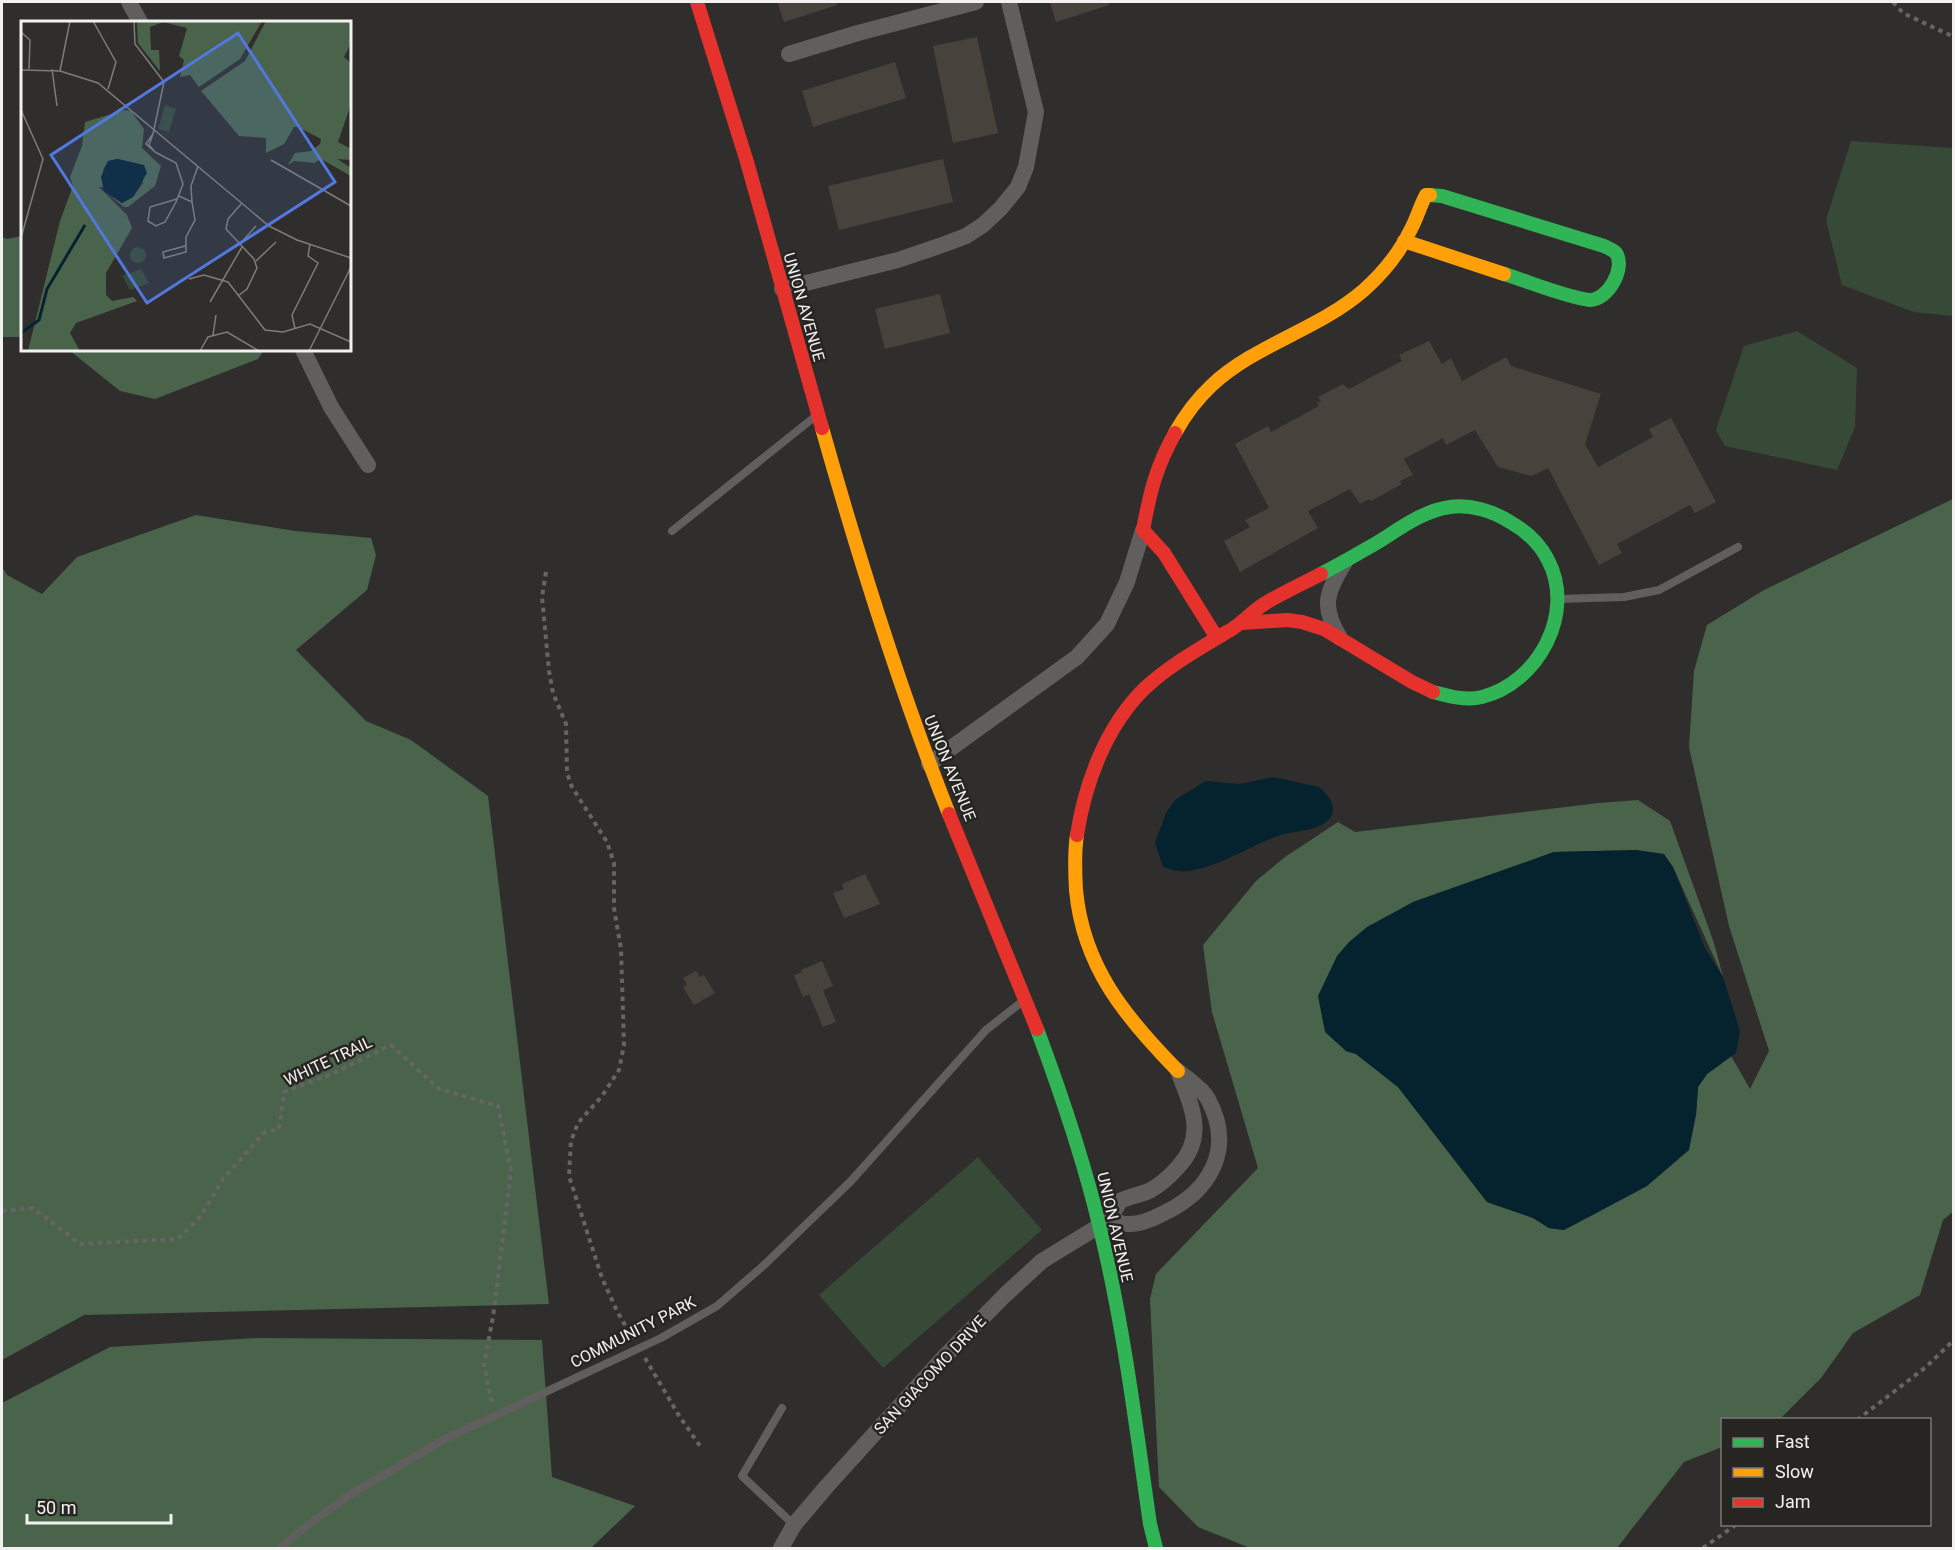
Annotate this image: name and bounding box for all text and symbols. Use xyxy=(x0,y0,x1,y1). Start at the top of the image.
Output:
inset map xyxy=(21,21,351,351)
street label: UNION AVENUE xyxy=(779,250,829,364)
street label: UNION AVENUE xyxy=(920,712,980,824)
street label: WHITE TRAIL xyxy=(281,1032,375,1090)
street label: UNION AVENUE xyxy=(1093,1170,1137,1284)
street label: COMMUNITY PARK xyxy=(567,1292,700,1372)
street label: SAN GIACOMO DRIVE xyxy=(870,1312,990,1438)
legend xyxy=(1721,1418,1931,1526)
text: Fast xyxy=(1775,1431,1810,1452)
text: Slow xyxy=(1775,1461,1814,1482)
scale bar xyxy=(27,1487,171,1525)
text: Jam xyxy=(1775,1491,1811,1512)
text: 50 m xyxy=(36,1497,76,1518)

